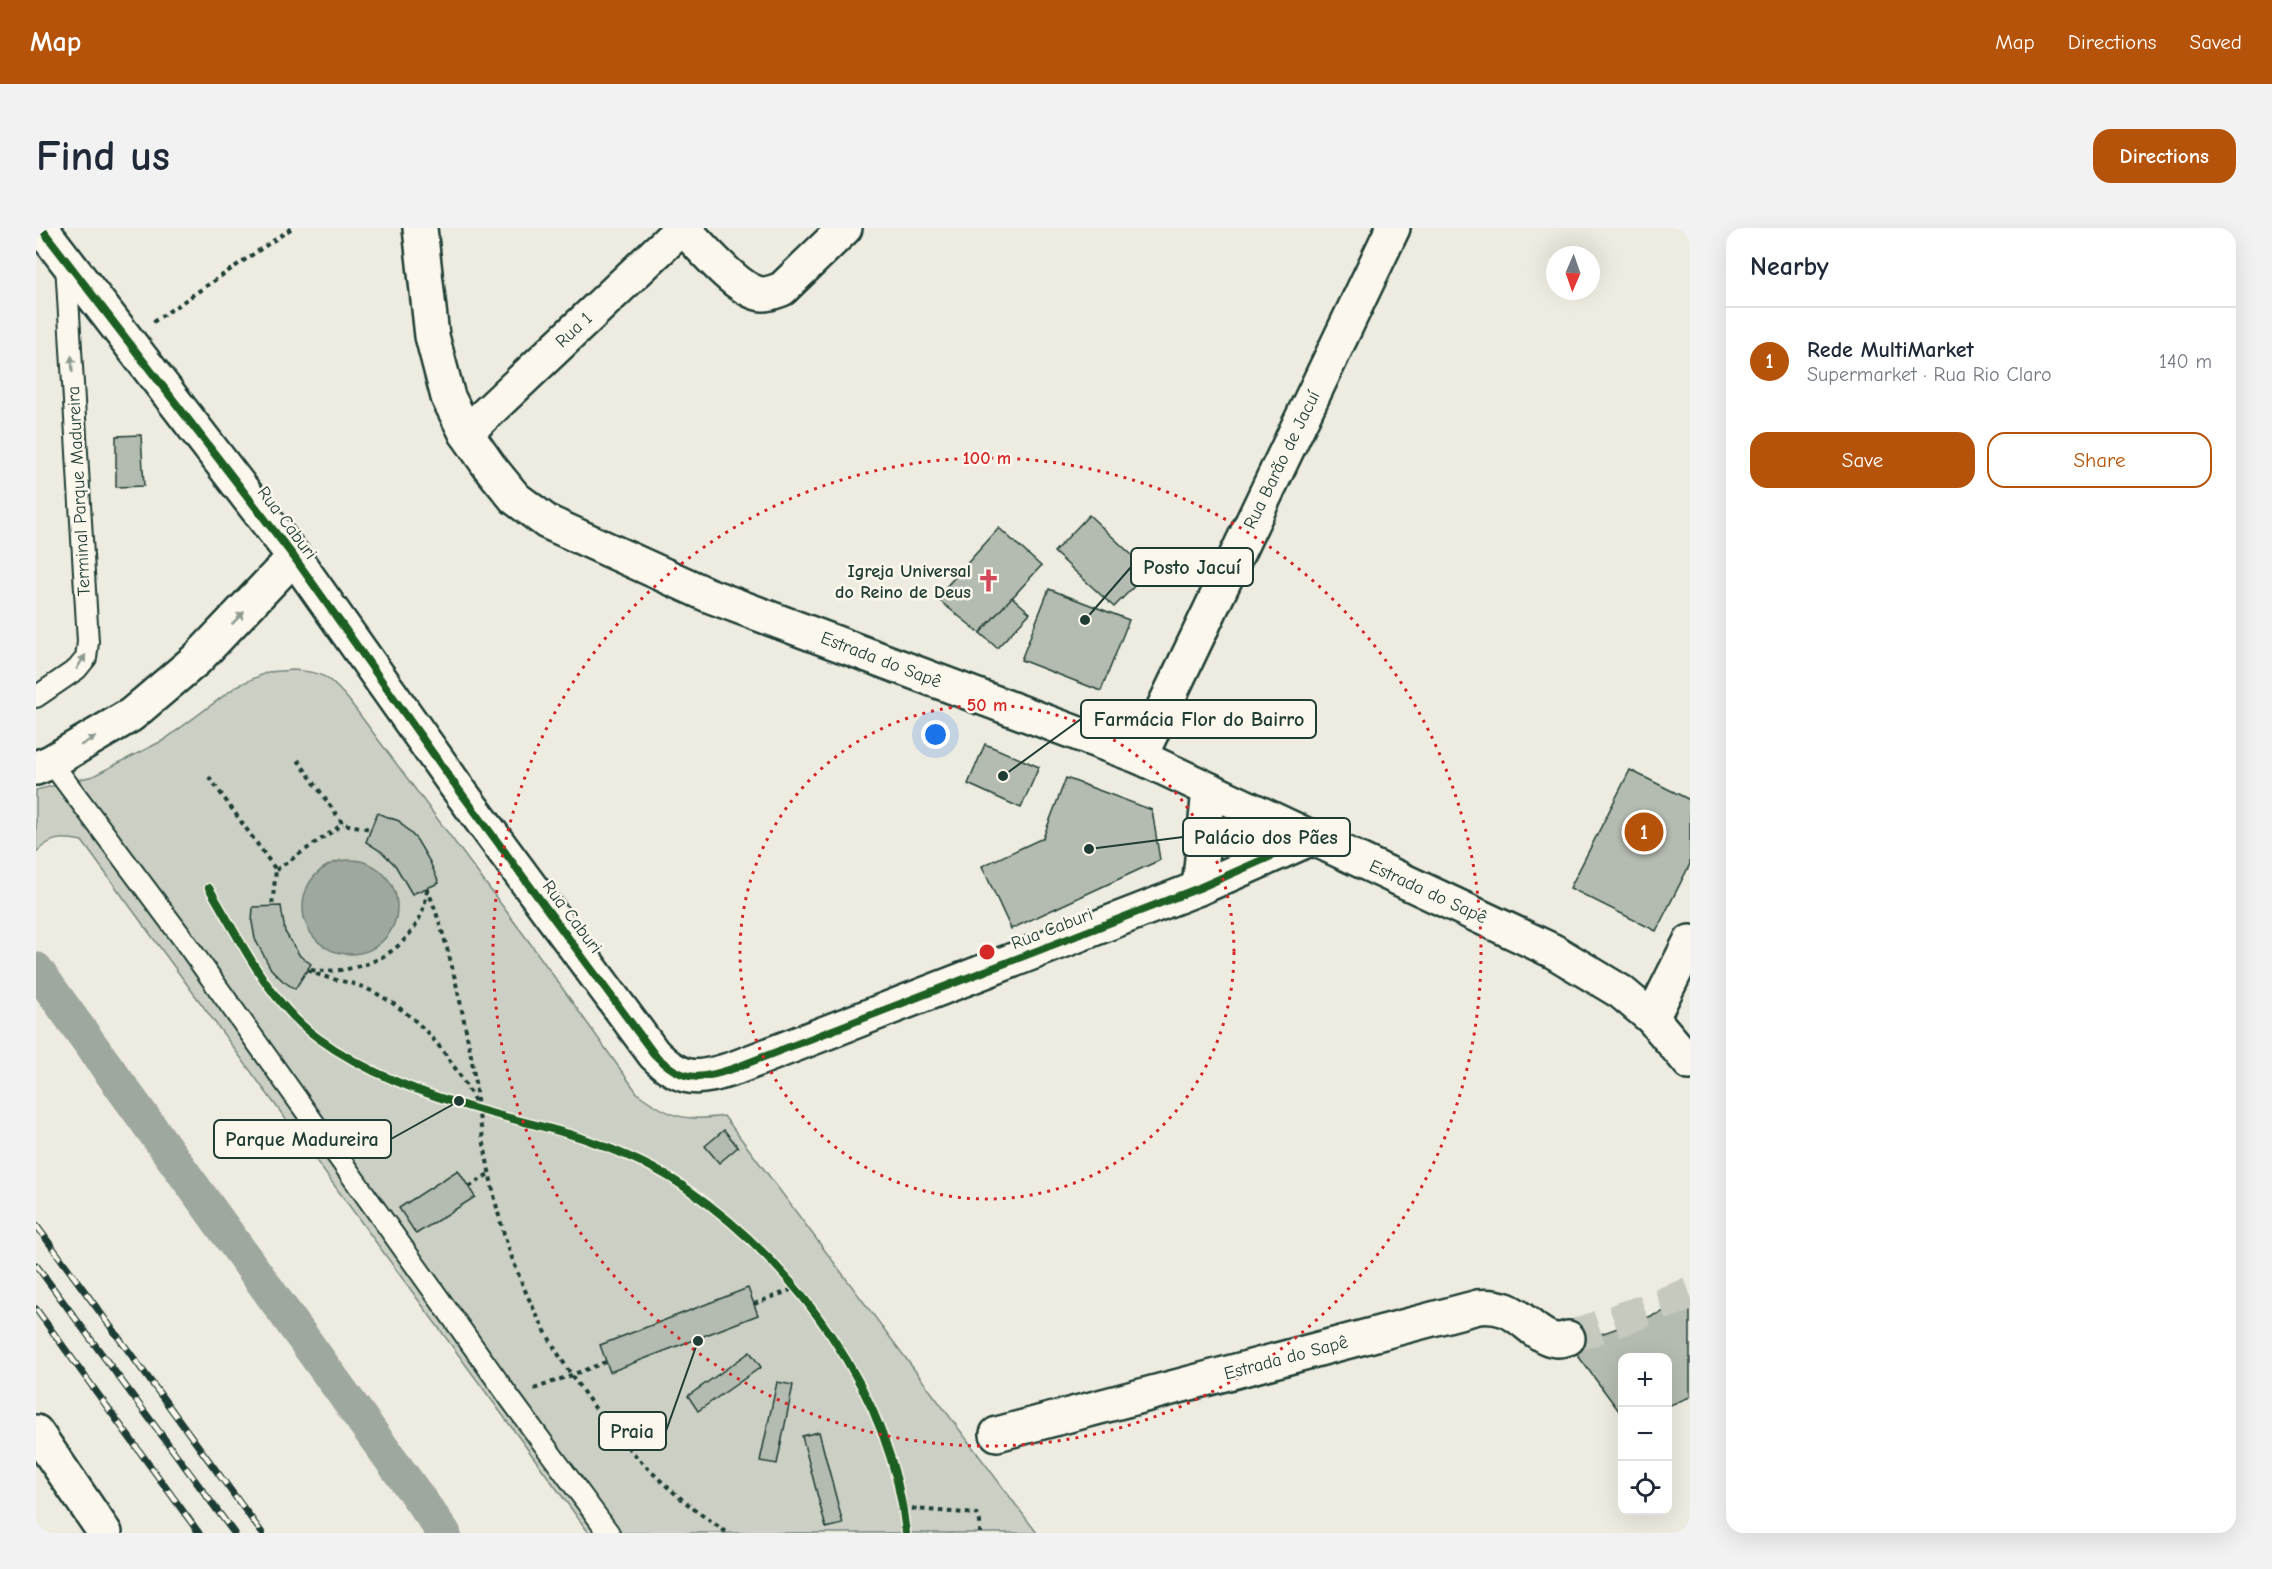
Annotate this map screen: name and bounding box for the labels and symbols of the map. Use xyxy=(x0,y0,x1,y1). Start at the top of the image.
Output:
north arrow xyxy=(1546,246,1600,300)
street label: Rua 1 xyxy=(551,308,597,352)
one-way arrow xyxy=(67,355,76,374)
street label: Terminal Parque Madureira xyxy=(63,385,95,597)
street label: Rua Barão de Jacuí xyxy=(1239,387,1325,533)
text: 100 m xyxy=(963,448,1011,469)
street label: Rua Caburi xyxy=(253,482,321,564)
callout: Posto Jacuí xyxy=(1131,548,1253,586)
text: Posto Jacuí xyxy=(1143,556,1242,579)
place label: Igreja Universal do Reino de Deus xyxy=(835,561,971,603)
church icon: Igreja Universal do Reino de Deus xyxy=(976,568,1002,594)
one-way arrow xyxy=(230,611,244,625)
street label: Estrada do Sapê xyxy=(818,627,944,693)
one-way arrow xyxy=(75,653,86,670)
text: 50 m xyxy=(967,695,1007,716)
callout: Farmácia Flor do Bairro xyxy=(1081,700,1316,738)
text: Farmácia Flor do Bairro xyxy=(1094,708,1304,731)
your location xyxy=(921,720,950,749)
one-way arrow xyxy=(80,735,96,746)
pin: 1 xyxy=(1624,810,1664,854)
callout: Palácio dos Pães xyxy=(1183,818,1350,856)
text: Palácio dos Pães xyxy=(1194,826,1338,849)
street label: Estrada do Sapê xyxy=(1366,856,1490,928)
street label: Rua Caburi xyxy=(538,876,606,958)
street label: Rua Caburi xyxy=(1008,904,1096,954)
centre of rings xyxy=(977,942,997,962)
callout: Parque Madureira xyxy=(214,1120,391,1158)
text: Parque Madureira xyxy=(225,1128,379,1151)
street label: Estrada do Sapê xyxy=(1222,1331,1350,1385)
callout: Praia xyxy=(599,1412,666,1450)
text: Praia xyxy=(610,1420,654,1443)

